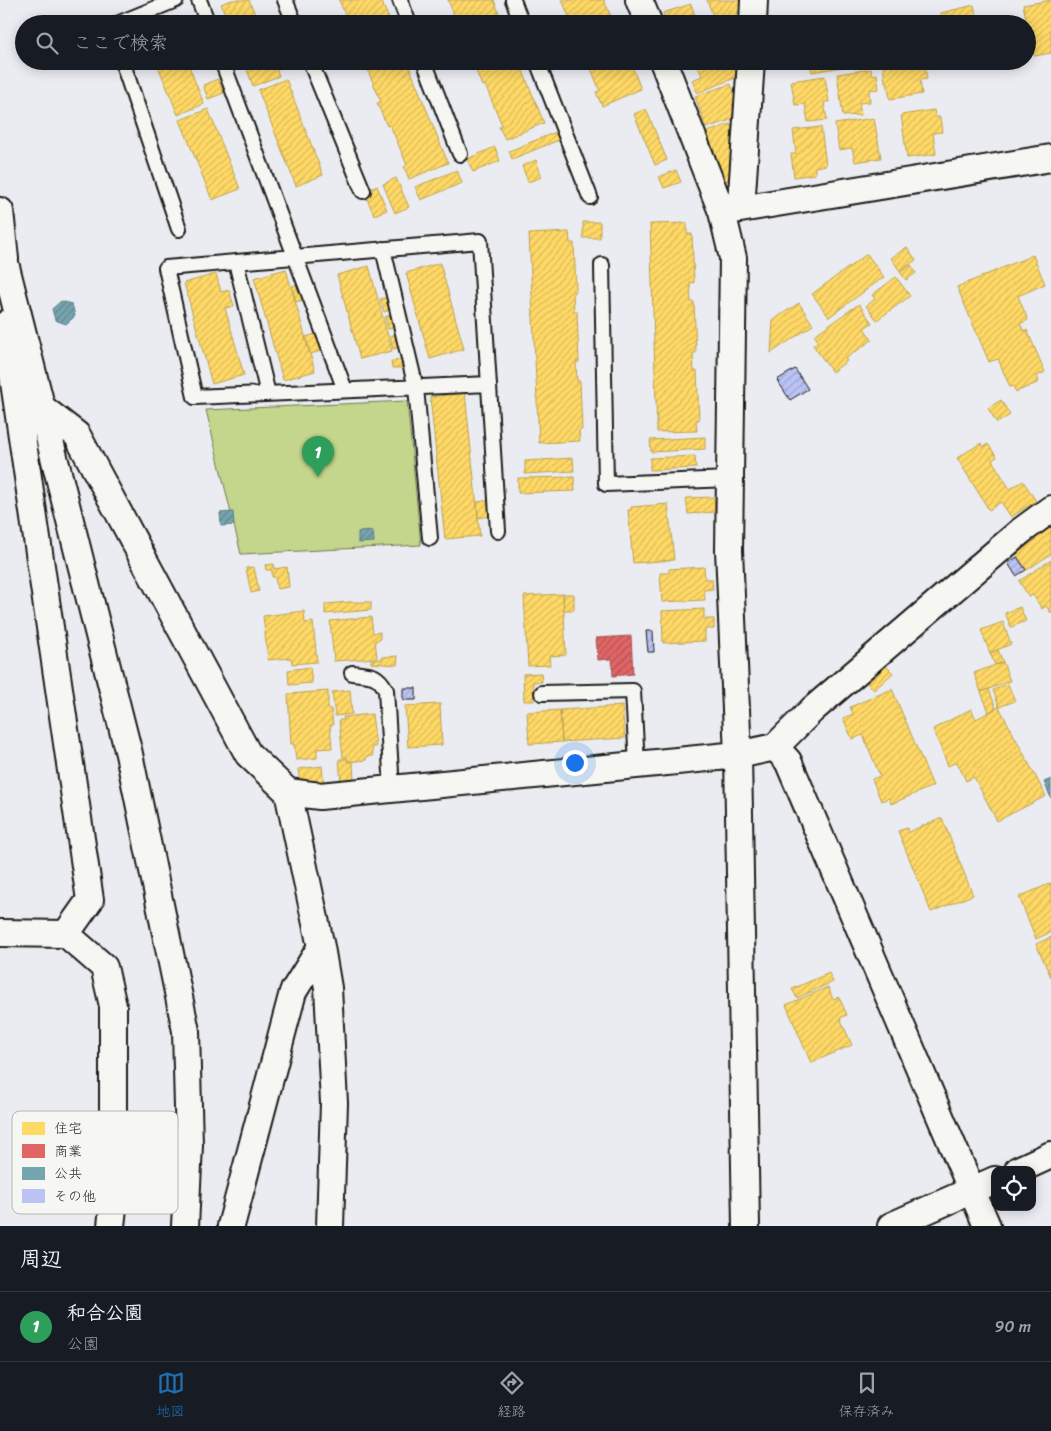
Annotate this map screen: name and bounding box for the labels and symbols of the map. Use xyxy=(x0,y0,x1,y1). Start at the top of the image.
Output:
pin: 1 xyxy=(302,436,334,477)
your location xyxy=(562,750,588,776)
legend xyxy=(12,1111,178,1214)
text: 住宅 xyxy=(54,1116,82,1141)
text: 商業 xyxy=(54,1139,82,1164)
text: 公共 xyxy=(54,1161,82,1186)
text: その他 xyxy=(54,1184,96,1209)

